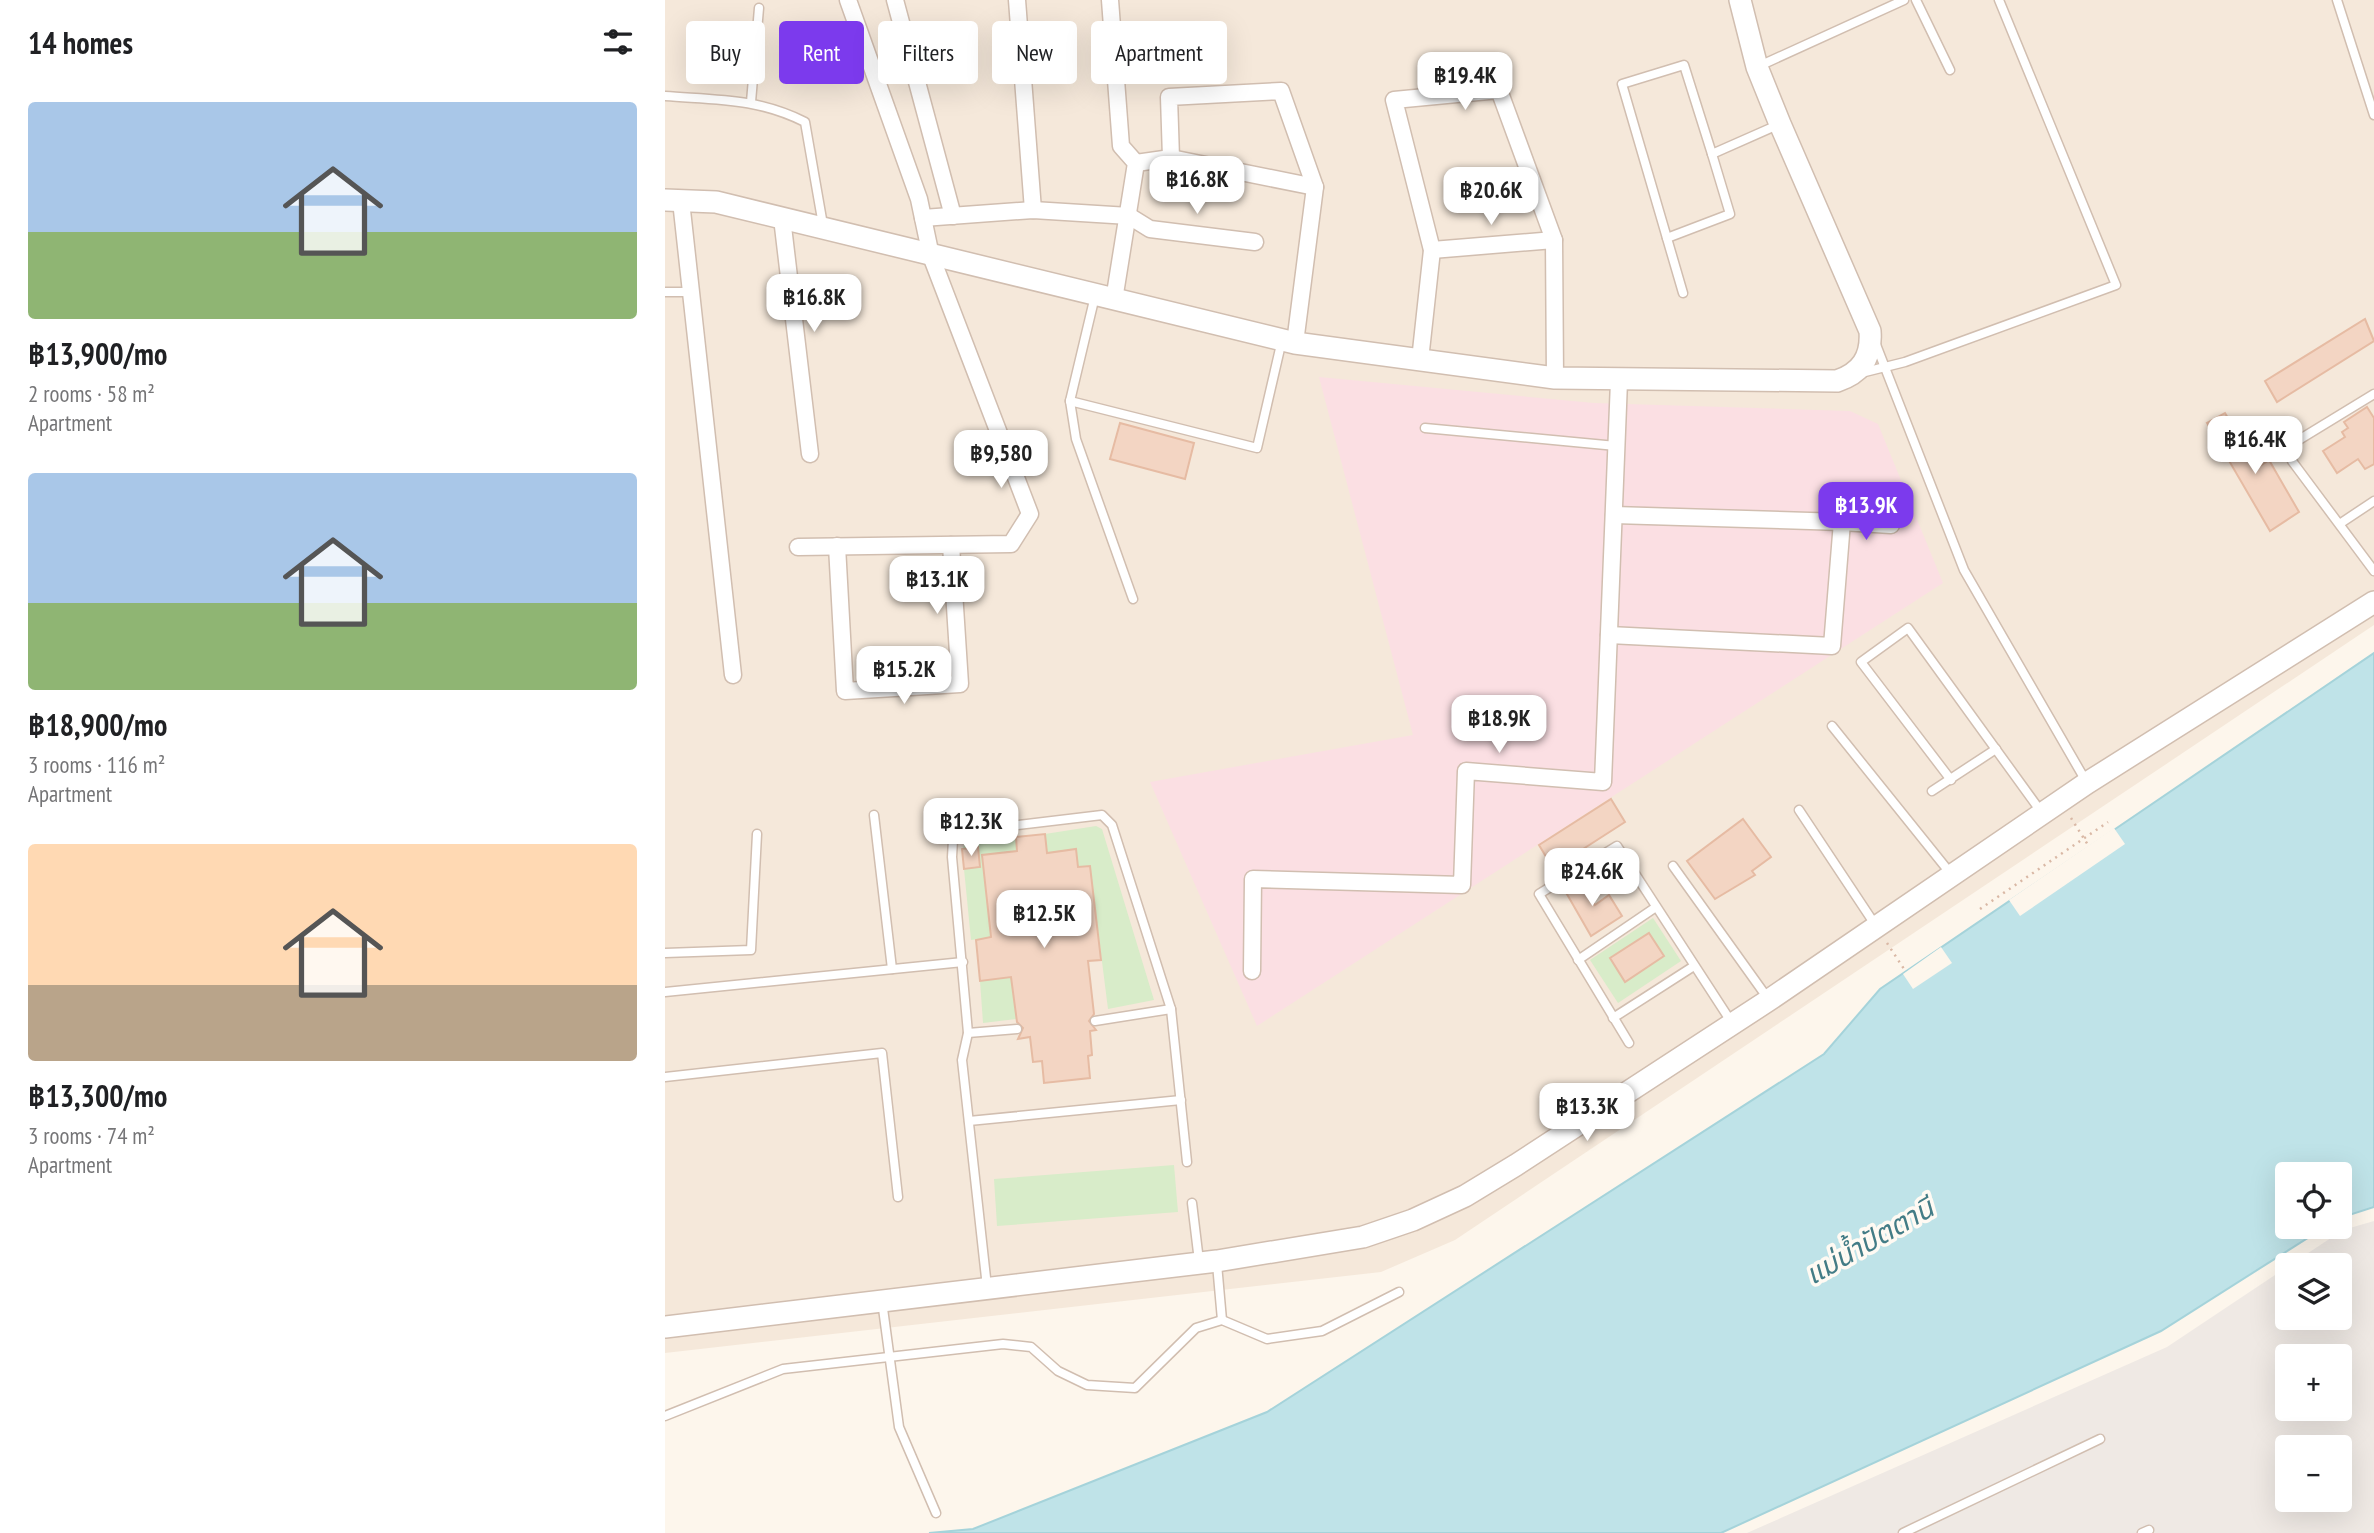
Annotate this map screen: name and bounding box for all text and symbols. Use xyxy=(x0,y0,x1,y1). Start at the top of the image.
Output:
chip: Buy xyxy=(686,21,765,84)
chip: Rent xyxy=(779,21,864,84)
chip: Filters xyxy=(878,21,978,84)
chip: New xyxy=(992,21,1077,84)
chip: Apartment xyxy=(1091,21,1227,84)
text: 14 homes xyxy=(28,23,133,62)
icon: filters xyxy=(599,23,637,61)
pin: ฿19.4K xyxy=(1408,52,1522,112)
text: ฿19.4K xyxy=(1433,60,1497,89)
icon: home xyxy=(270,148,396,274)
pin: ฿16.8K xyxy=(1140,156,1254,216)
text: ฿16.8K xyxy=(1165,164,1229,193)
pin: ฿20.6K xyxy=(1434,168,1548,227)
text: ฿20.6K xyxy=(1459,175,1523,204)
pin: ฿16.8K xyxy=(757,274,871,334)
text: ฿16.8K xyxy=(782,282,846,311)
text: ฿13,900/mo xyxy=(28,334,167,373)
text: 2 rooms · 58 m² xyxy=(28,379,155,408)
text: Apartment xyxy=(28,408,112,437)
pin: ฿16.4K xyxy=(2198,416,2312,476)
text: ฿16.4K xyxy=(2223,424,2287,453)
pin: ฿9,580 xyxy=(944,430,1058,490)
text: ฿9,580 xyxy=(970,438,1032,467)
pin: ฿13.9K xyxy=(1809,482,1923,542)
text: ฿13.9K xyxy=(1834,490,1898,519)
icon: home xyxy=(270,519,396,645)
pin: ฿13.1K xyxy=(880,556,994,616)
text: ฿13.1K xyxy=(905,564,969,593)
pin: ฿15.2K xyxy=(847,646,961,706)
text: ฿15.2K xyxy=(872,654,936,683)
pin: ฿18.9K xyxy=(1442,696,1556,755)
text: ฿18.9K xyxy=(1467,703,1531,732)
text: ฿18,900/mo xyxy=(28,705,167,744)
text: 3 rooms · 116 m² xyxy=(28,750,165,779)
text: Apartment xyxy=(28,779,112,808)
pin: ฿12.3K xyxy=(914,798,1028,858)
text: ฿12.3K xyxy=(939,806,1003,835)
pin: ฿24.6K xyxy=(1535,848,1649,908)
text: ฿24.6K xyxy=(1560,856,1624,885)
icon: home xyxy=(270,890,396,1016)
pin: ฿12.5K xyxy=(987,890,1101,950)
text: ฿12.5K xyxy=(1012,898,1076,927)
text: ฿13,300/mo xyxy=(28,1076,167,1115)
pin: ฿13.3K xyxy=(1530,1084,1644,1143)
text: ฿13.3K xyxy=(1555,1091,1619,1120)
text: 3 rooms · 74 m² xyxy=(28,1121,155,1150)
text: Apartment xyxy=(28,1150,112,1179)
map controls xyxy=(2275,1162,2352,1512)
button: locate xyxy=(2275,1162,2352,1239)
water label: แม่น้ำปัตตานี xyxy=(1798,1187,1943,1292)
button: layers xyxy=(2275,1253,2352,1330)
button: + xyxy=(2275,1344,2352,1421)
button: − xyxy=(2275,1435,2352,1512)

